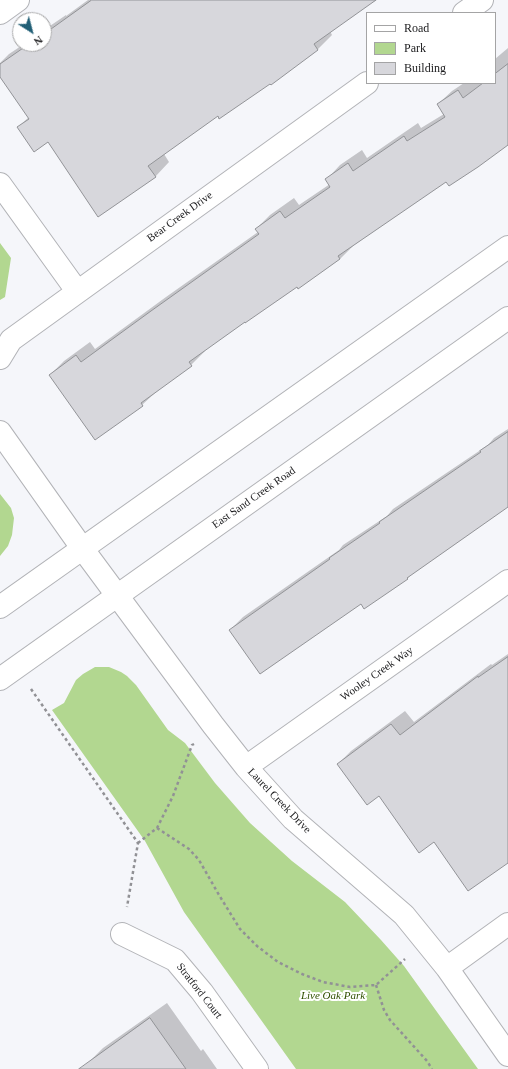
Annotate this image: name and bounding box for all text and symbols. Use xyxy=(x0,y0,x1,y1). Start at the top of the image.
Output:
north arrow xyxy=(12,12,52,52)
legend xyxy=(366,12,496,84)
text: Road xyxy=(404,21,429,35)
text: N xyxy=(32,34,45,48)
text: Park xyxy=(404,41,426,55)
text: Building xyxy=(404,61,446,75)
street label: Bear Creek Drive xyxy=(145,189,215,245)
street label: East Sand Creek Road xyxy=(210,464,298,532)
street label: Wooley Creek Way xyxy=(338,644,416,704)
street label: Laurel Creek Drive xyxy=(245,766,313,836)
street label: Stratford Court xyxy=(173,961,225,1021)
park label: Live Oak Park xyxy=(301,989,365,1003)

